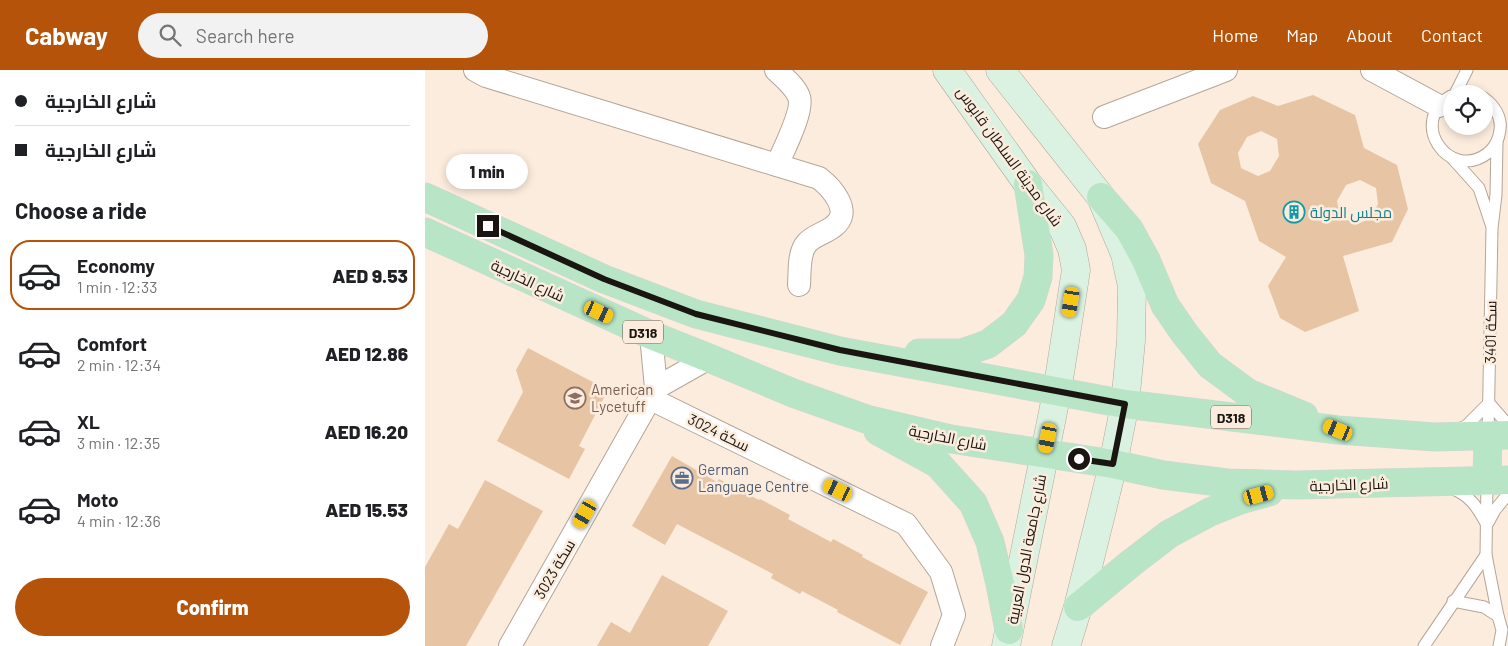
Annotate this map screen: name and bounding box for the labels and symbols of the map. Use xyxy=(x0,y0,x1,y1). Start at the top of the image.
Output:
street label: شارع مدينة السلطان قابوس xyxy=(951,83,1067,231)
callout: 1 min xyxy=(447,154,529,188)
building icon: مجلس الدولة xyxy=(1282,200,1306,224)
place label: مجلس الدولة xyxy=(1310,203,1392,223)
route end xyxy=(477,215,499,237)
street label: شارع الخارجية xyxy=(487,255,568,308)
car xyxy=(1061,286,1080,318)
car xyxy=(582,299,615,325)
street label: سكة 3401 xyxy=(1480,300,1500,364)
road number: D318 xyxy=(623,320,663,344)
place label: American Lycetuff xyxy=(591,380,653,415)
school or university icon: American Lycetuff xyxy=(563,386,587,410)
road number: D318 xyxy=(1211,406,1251,428)
street label: سكة 3024 xyxy=(685,409,753,455)
car xyxy=(1321,417,1354,443)
street label: شارع الخارجية xyxy=(907,421,989,456)
car xyxy=(1037,422,1058,454)
route start xyxy=(1068,448,1090,470)
place label: German Language Centre xyxy=(698,460,809,495)
office icon: German Language Centre xyxy=(670,466,694,490)
street label: شارع جامعة الدول العربية xyxy=(1003,473,1052,626)
street label: شارع الخارجية xyxy=(1309,474,1389,497)
car xyxy=(821,477,854,503)
car xyxy=(1242,484,1275,506)
car xyxy=(571,497,598,531)
street label: سكة 3023 xyxy=(530,536,578,602)

